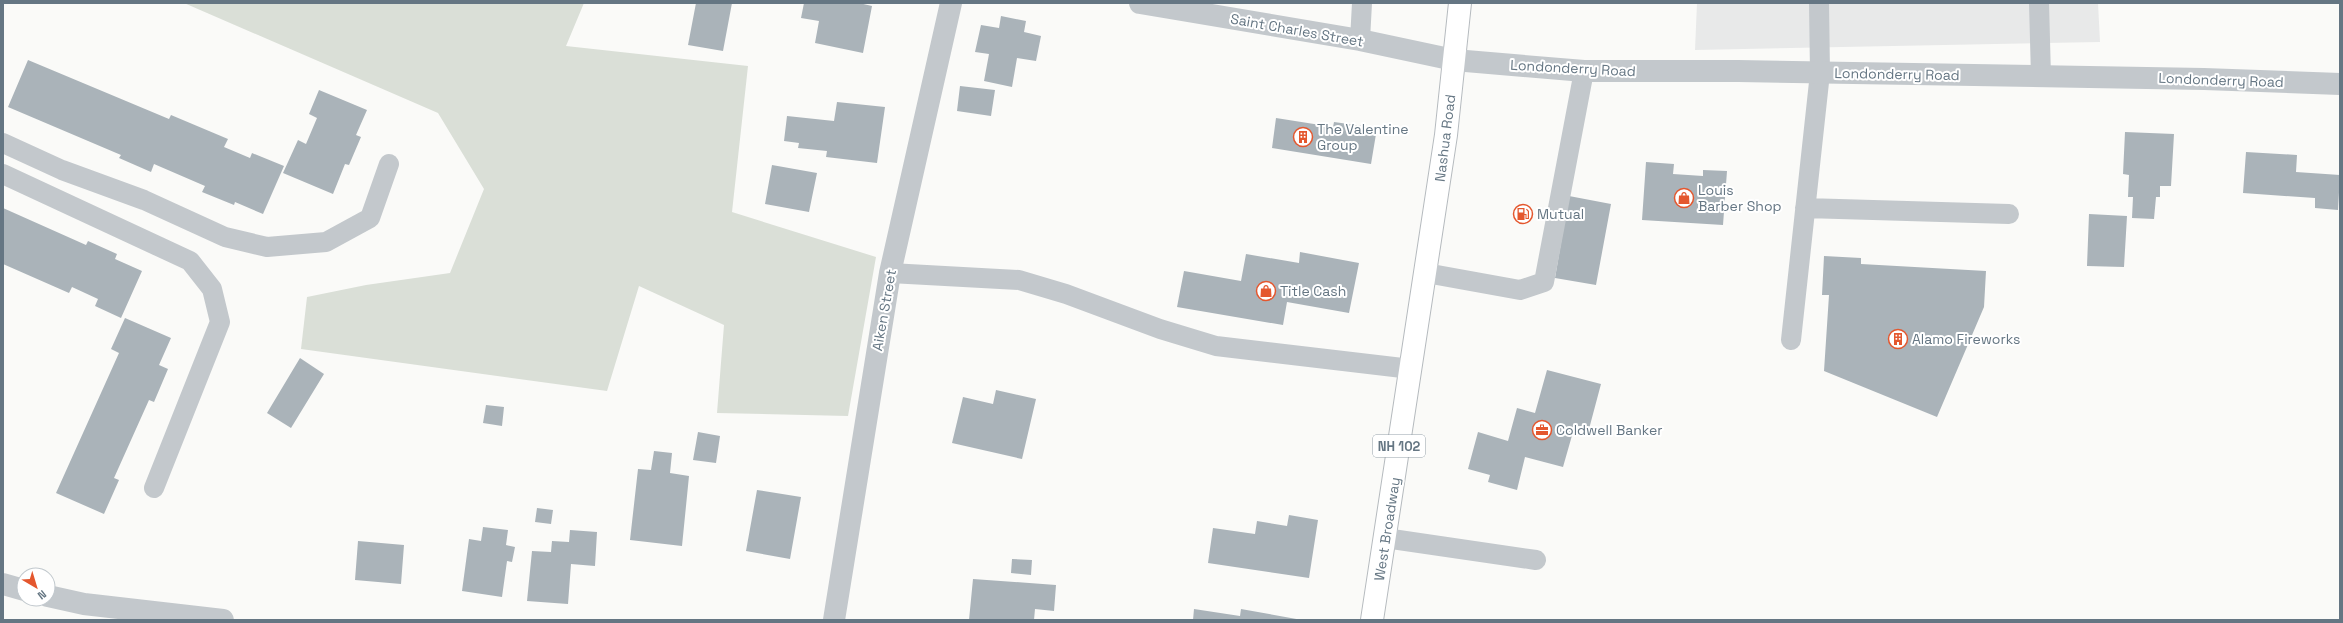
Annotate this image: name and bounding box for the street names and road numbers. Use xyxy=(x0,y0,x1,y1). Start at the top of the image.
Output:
street label: Saint Charles Street xyxy=(1229,9,1365,51)
street label: Londonderry Road xyxy=(1510,56,1636,80)
street label: Londonderry Road xyxy=(1834,64,1960,84)
street label: Londonderry Road xyxy=(2158,69,2284,91)
street label: Nashua Road xyxy=(1431,93,1459,183)
street label: Aiken Street xyxy=(868,268,900,352)
road number: NH 102 xyxy=(1373,435,1425,457)
street label: West Broadway xyxy=(1370,476,1404,582)

